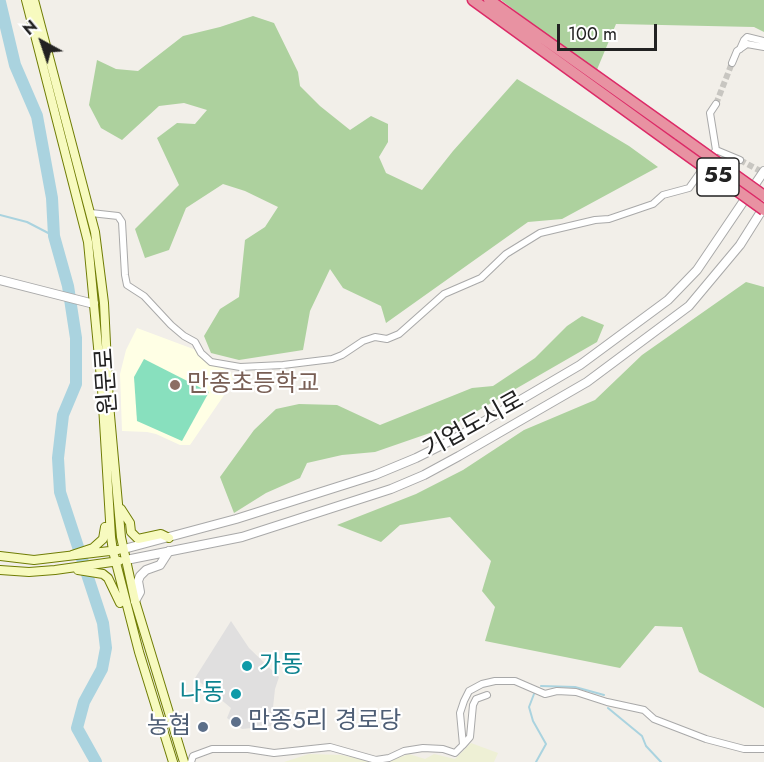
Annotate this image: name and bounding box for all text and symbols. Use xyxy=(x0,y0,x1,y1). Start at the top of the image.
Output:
north arrow xyxy=(12,12,72,72)
scale bar xyxy=(560,12,660,50)
text: N xyxy=(18,15,42,41)
text: 100 m xyxy=(568,21,617,47)
road number: 55 xyxy=(697,158,739,196)
street label: 원문로 xyxy=(91,347,125,415)
place label: 만종초등학교 xyxy=(187,371,319,399)
marker: 만종초등학교 xyxy=(168,378,182,392)
street label: 기업도시로 xyxy=(419,387,529,465)
place label: 가동 xyxy=(259,652,303,680)
marker: 가동 xyxy=(240,659,254,673)
place label: 나동 xyxy=(180,680,224,708)
marker: 나동 xyxy=(229,687,243,701)
place label: 만종5리 경로당 xyxy=(248,708,401,736)
place label: 농협 xyxy=(147,713,191,741)
marker: 만종5리 경로당 xyxy=(229,715,243,729)
marker: 농협 xyxy=(196,720,210,734)

